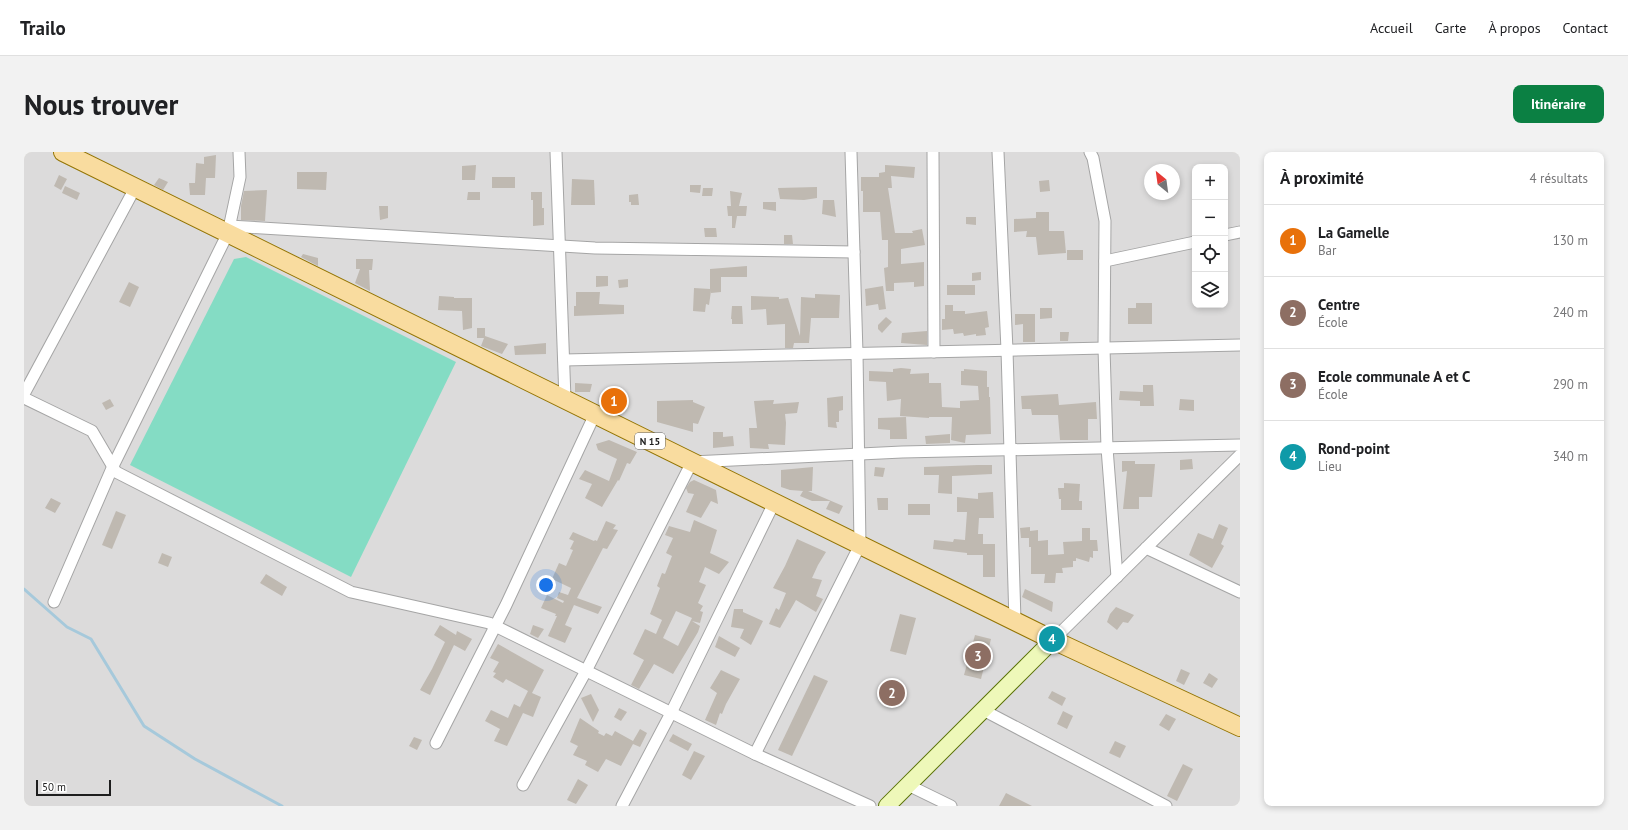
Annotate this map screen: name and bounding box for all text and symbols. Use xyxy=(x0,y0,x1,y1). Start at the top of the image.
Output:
text: Trailo xyxy=(20,16,66,40)
text: Accueil xyxy=(1370,19,1413,37)
text: Carte xyxy=(1435,19,1466,37)
text: À propos xyxy=(1488,19,1541,37)
text: Contact xyxy=(1563,19,1608,37)
button: Itinéraire xyxy=(1513,85,1604,123)
text: Nous trouver xyxy=(24,86,178,123)
north arrow xyxy=(1144,164,1180,200)
map controls xyxy=(1192,164,1228,308)
button: + xyxy=(1192,164,1228,200)
text: À proximité xyxy=(1280,167,1364,189)
text: 4 résultats xyxy=(1529,170,1588,187)
button: − xyxy=(1192,200,1228,236)
text: La Gamelle xyxy=(1318,223,1389,242)
text: 1 xyxy=(1289,232,1297,249)
text: 130 m xyxy=(1553,232,1588,249)
button: locate xyxy=(1192,236,1228,272)
text: Bar xyxy=(1318,242,1336,259)
button: layers xyxy=(1192,272,1228,308)
text: Centre xyxy=(1318,295,1360,314)
text: 2 xyxy=(1289,304,1297,321)
text: 240 m xyxy=(1553,304,1588,321)
text: École xyxy=(1318,314,1348,331)
text: Ecole communale A et C xyxy=(1318,367,1470,386)
text: 3 xyxy=(1289,376,1297,393)
text: 290 m xyxy=(1553,376,1588,393)
pin: 1 xyxy=(601,386,627,416)
text: École xyxy=(1318,386,1348,403)
road number: N 15 xyxy=(635,433,665,449)
text: Rond-point xyxy=(1318,439,1390,458)
text: 4 xyxy=(1289,448,1297,465)
text: 340 m xyxy=(1553,448,1588,465)
text: Lieu xyxy=(1318,458,1342,475)
your location xyxy=(536,575,556,595)
pin: 4 xyxy=(1039,624,1065,654)
pin: 3 xyxy=(965,641,991,671)
pin: 2 xyxy=(879,678,905,708)
scale bar xyxy=(36,778,111,797)
text: 50 m xyxy=(42,780,66,794)

